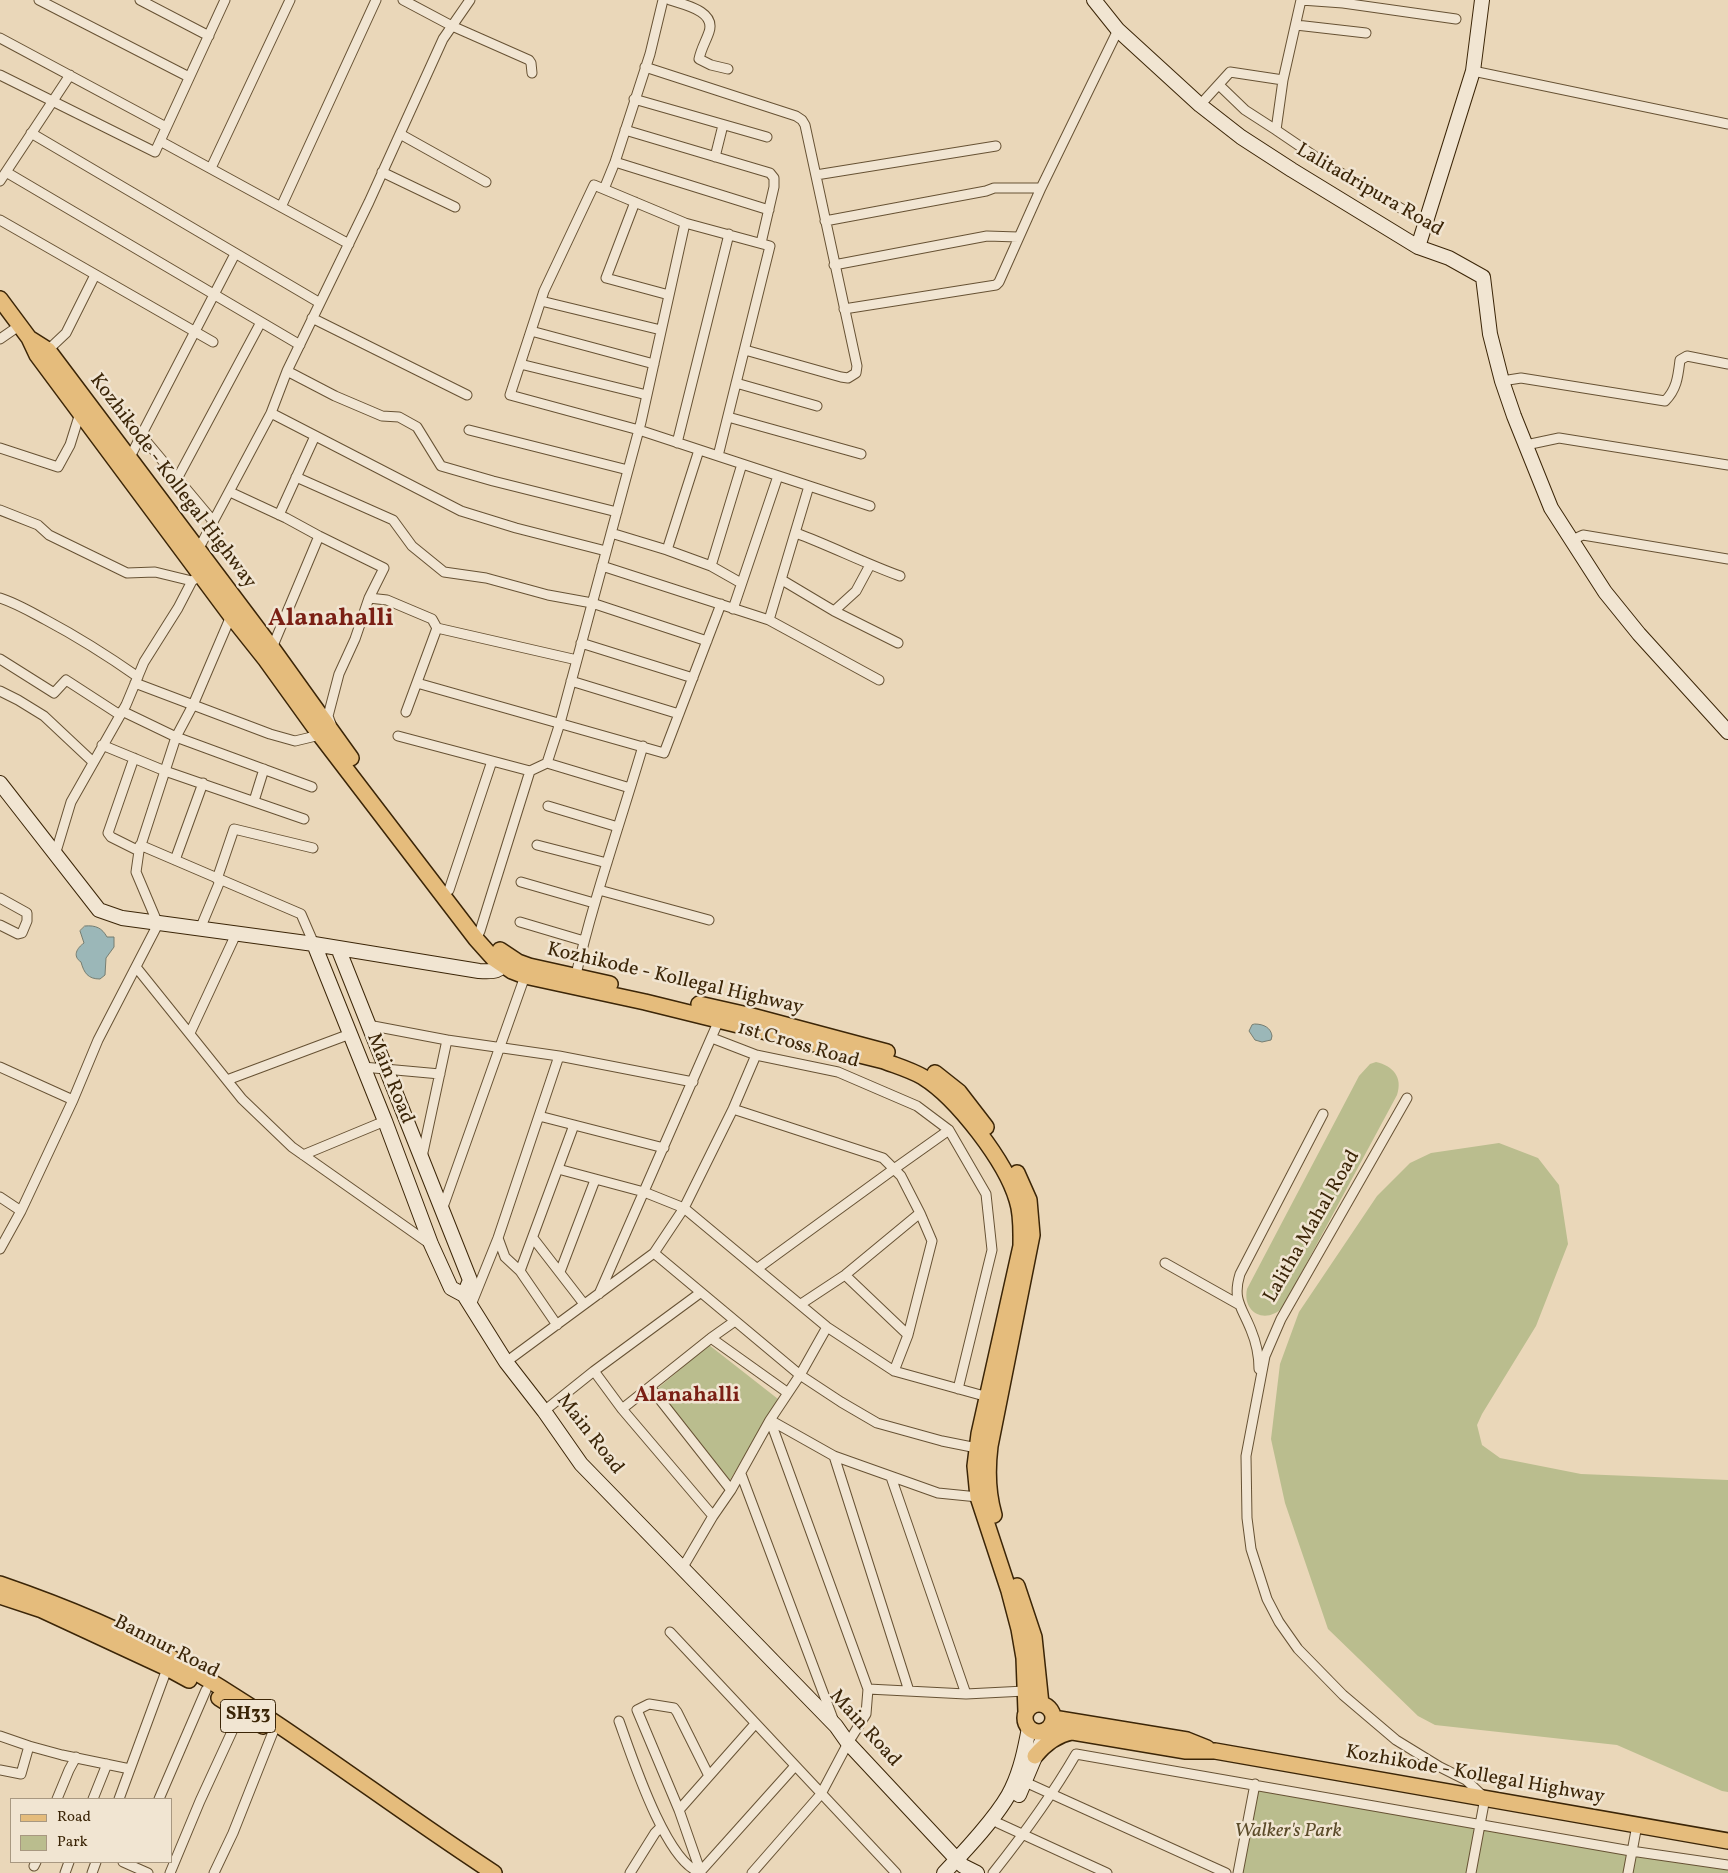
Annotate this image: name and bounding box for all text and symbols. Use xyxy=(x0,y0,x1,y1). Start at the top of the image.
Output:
street label: Lalitadripura Road xyxy=(1291,139,1447,243)
street label: Kozhikode - Kollegal Highway xyxy=(83,370,261,594)
district label: Alanahalli xyxy=(268,605,394,635)
street label: Kozhikode - Kollegal Highway xyxy=(544,939,806,1021)
street label: 1st Cross Road xyxy=(734,1017,862,1075)
street label: Main Road xyxy=(360,1030,418,1128)
street label: Lalitha Mahal Road xyxy=(1260,1147,1366,1307)
district label: Alanahalli xyxy=(634,1384,740,1410)
street label: Main Road xyxy=(550,1390,628,1480)
street label: Bannur Road xyxy=(109,1611,223,1685)
street label: Main Road xyxy=(823,1685,905,1773)
road number: SH33 xyxy=(220,1700,276,1732)
street label: Kozhikode - Kollegal Highway xyxy=(1344,1741,1606,1811)
legend xyxy=(10,1798,172,1863)
text: Road xyxy=(57,1807,91,1828)
park label: Walker's Park xyxy=(1234,1820,1342,1844)
text: Park xyxy=(57,1832,88,1853)

